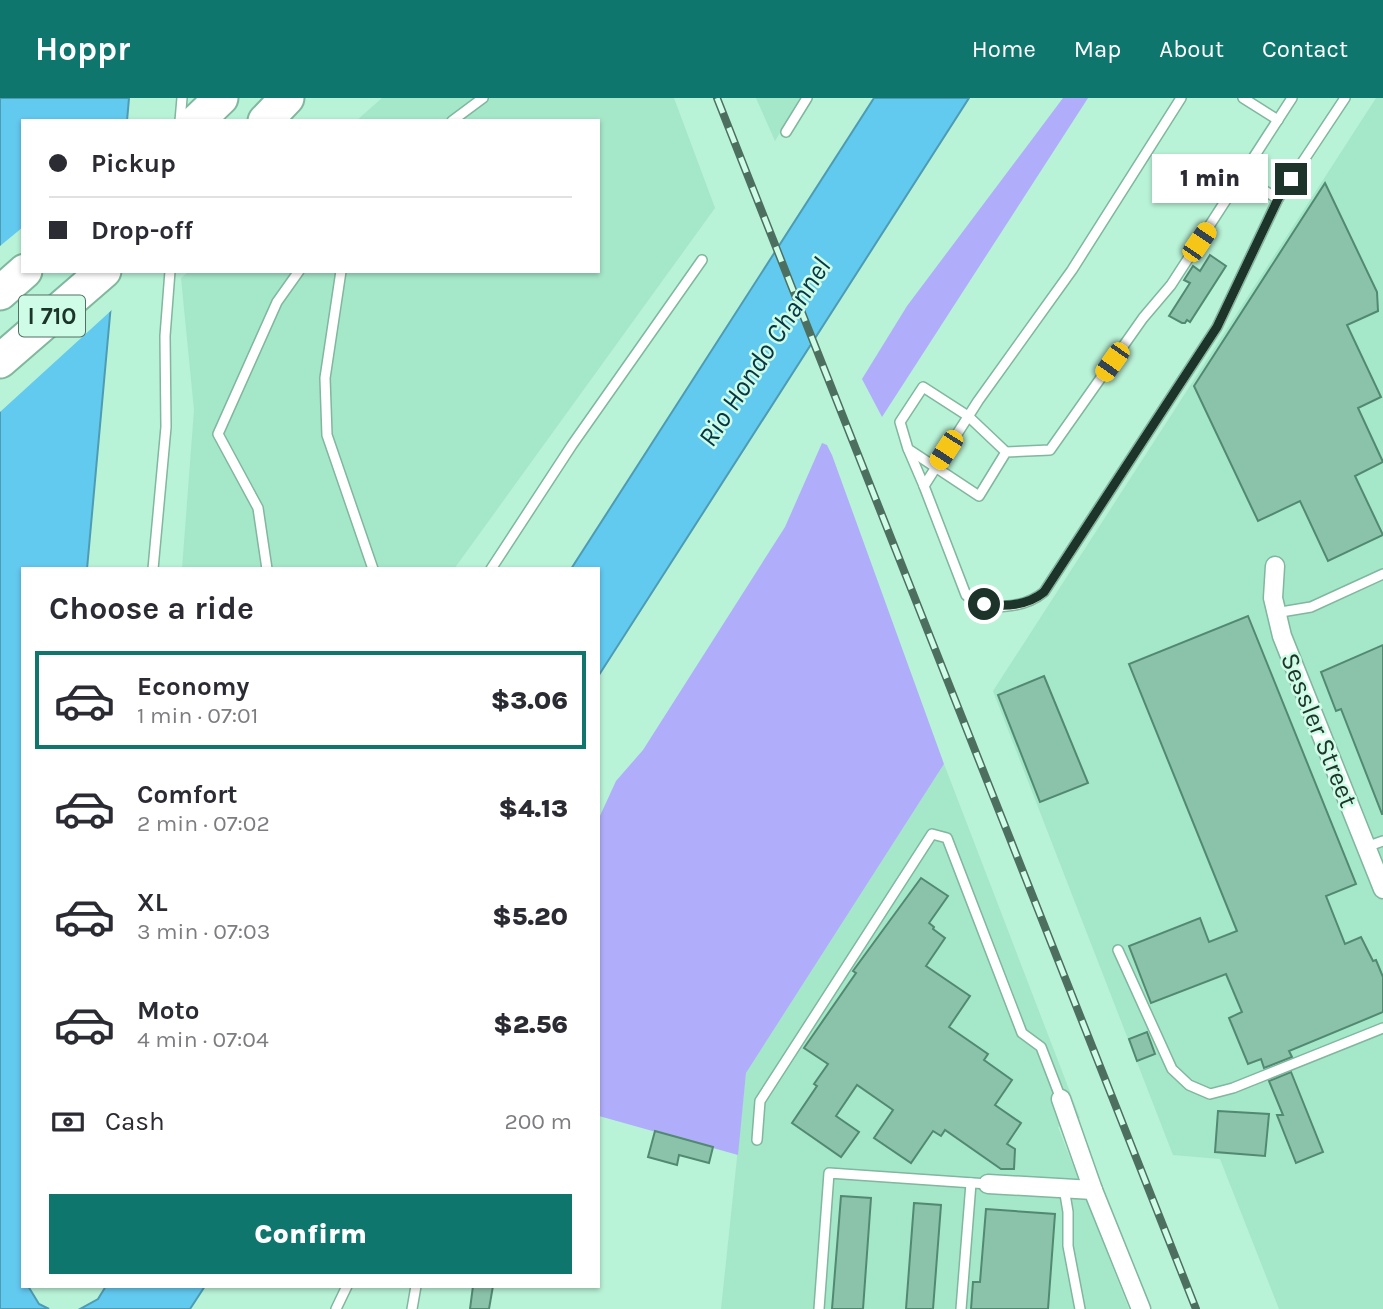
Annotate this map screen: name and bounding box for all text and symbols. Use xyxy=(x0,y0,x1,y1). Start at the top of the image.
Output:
text: Hoppr xyxy=(35,30,130,68)
text: Home xyxy=(972,35,1036,63)
text: Map xyxy=(1074,35,1121,63)
text: About xyxy=(1159,35,1224,63)
text: Contact xyxy=(1262,35,1348,63)
text: Pickup xyxy=(91,148,176,179)
callout: 1 min xyxy=(1151,154,1266,204)
route end xyxy=(1275,163,1307,195)
text: 1 min xyxy=(1180,165,1240,192)
text: Drop-off xyxy=(91,215,193,246)
car xyxy=(1179,219,1220,265)
water label: Rio Hondo Channel xyxy=(691,251,837,453)
road number: I 710 xyxy=(19,296,85,336)
car xyxy=(1092,339,1133,385)
car xyxy=(926,427,967,473)
route start xyxy=(968,588,1000,620)
text: Choose a ride xyxy=(49,590,254,627)
street label: Sessler Street xyxy=(1274,648,1364,812)
icon: car xyxy=(53,669,116,732)
text: Economy xyxy=(137,671,249,702)
text: $3.06 xyxy=(491,685,568,716)
text: 1 min · 07:01 xyxy=(137,702,258,729)
icon: car xyxy=(53,777,116,840)
text: Comfort xyxy=(137,779,238,810)
text: $4.13 xyxy=(498,793,568,824)
text: 2 min · 07:02 xyxy=(137,810,270,837)
icon: car xyxy=(53,885,116,948)
text: XL xyxy=(137,887,168,918)
text: $5.20 xyxy=(492,901,568,932)
text: 3 min · 07:03 xyxy=(137,918,270,945)
icon: car xyxy=(53,993,116,1056)
text: Moto xyxy=(137,995,199,1026)
text: $2.56 xyxy=(493,1009,568,1040)
text: 4 min · 07:04 xyxy=(137,1026,269,1053)
icon: cash xyxy=(49,1103,87,1141)
text: Cash xyxy=(105,1106,165,1137)
text: 200 m xyxy=(504,1108,572,1135)
button: Confirm xyxy=(49,1194,572,1274)

